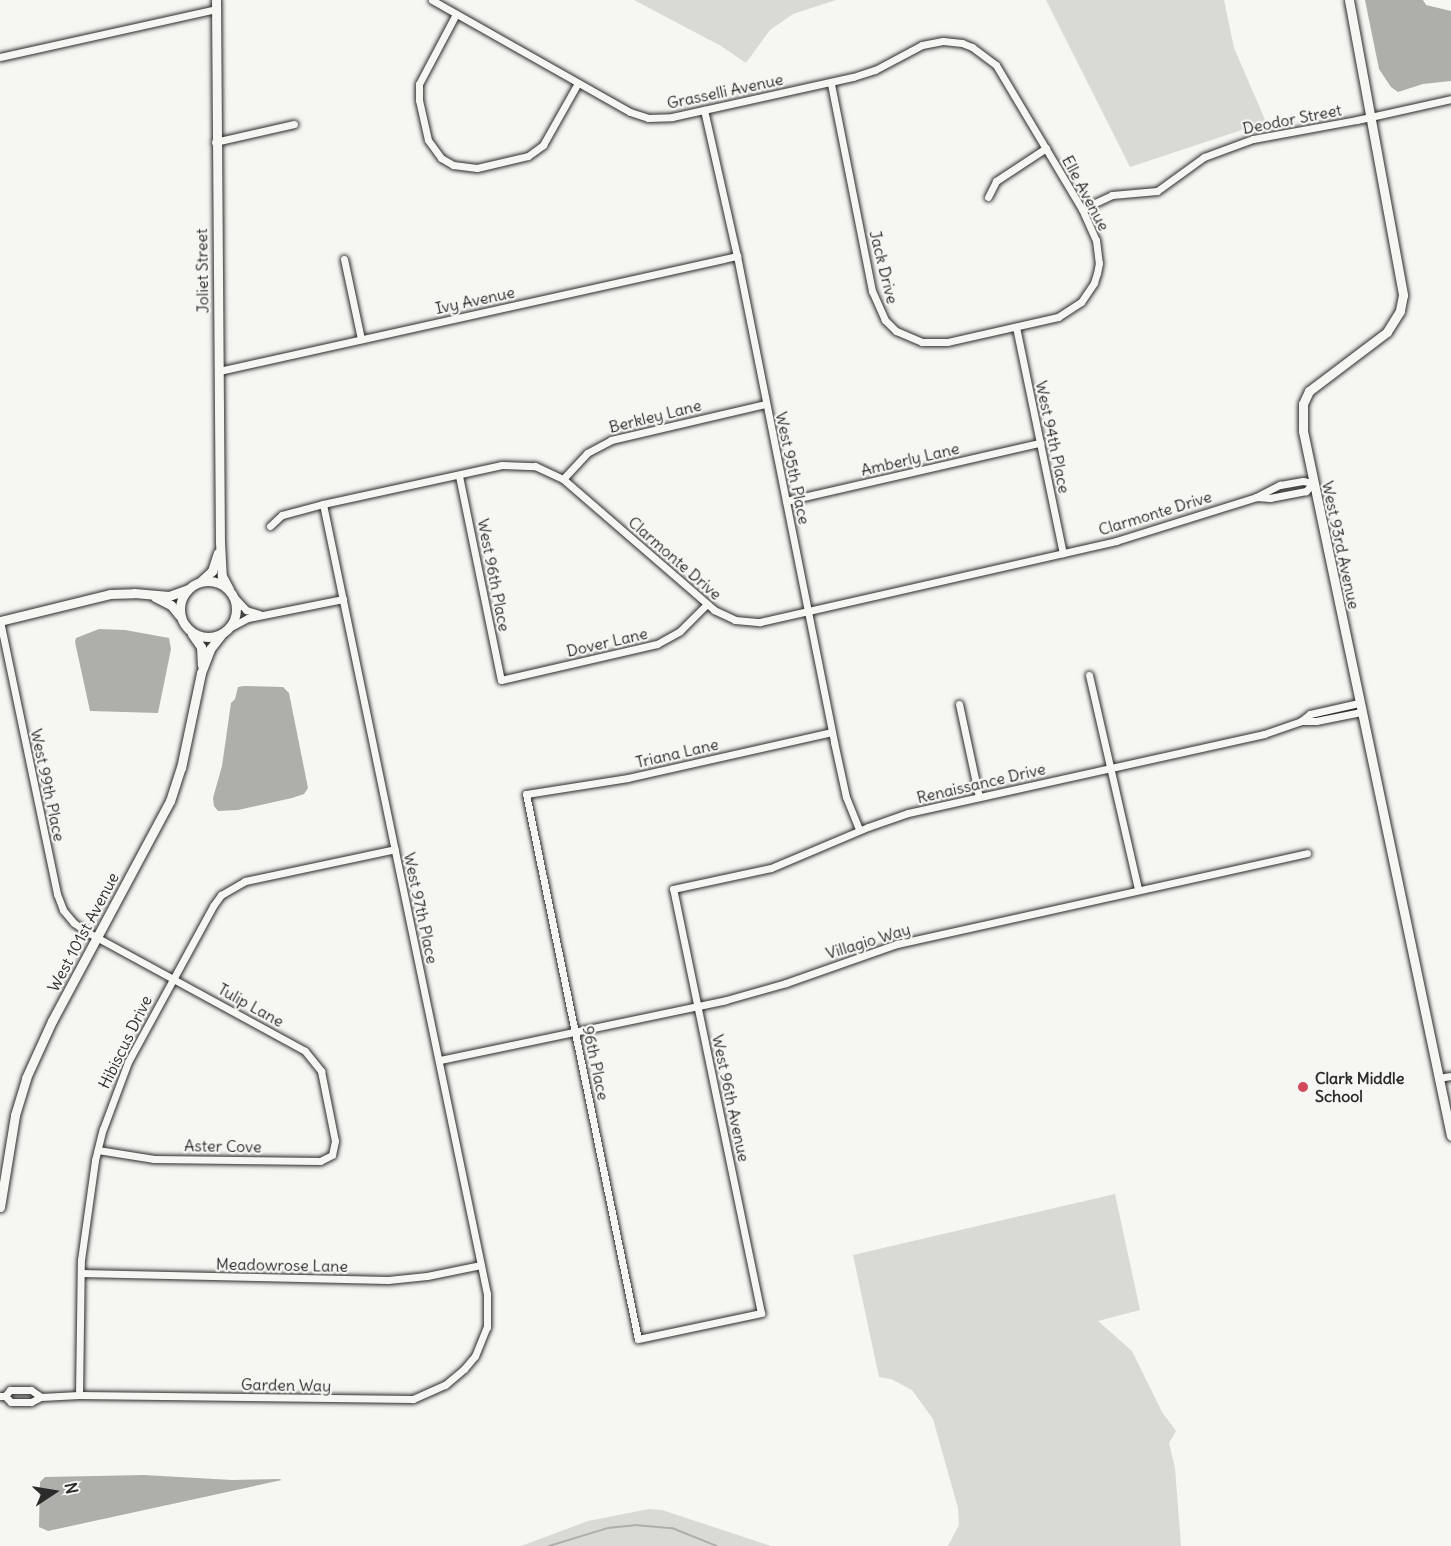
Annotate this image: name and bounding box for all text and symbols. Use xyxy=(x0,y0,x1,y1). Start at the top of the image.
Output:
street label: Grasselli Avenue xyxy=(665,69,785,113)
street label: Deodor Street xyxy=(1241,100,1343,138)
street label: Elle Avenue xyxy=(1058,152,1114,234)
street label: Joliet Street xyxy=(192,228,212,314)
street label: Jack Drive xyxy=(866,228,902,306)
street label: Ivy Avenue xyxy=(434,282,516,318)
street label: West 94th Place xyxy=(1032,379,1074,495)
street label: Berkley Lane xyxy=(607,395,703,437)
street label: West 95th Place xyxy=(772,410,814,526)
street label: Amberly Lane xyxy=(859,438,961,480)
street label: West 93rd Avenue xyxy=(1318,479,1364,611)
street label: Clarmonte Drive xyxy=(1096,487,1214,539)
street label: Clarmonte Drive xyxy=(624,512,726,604)
street label: West 96th Place xyxy=(474,517,514,633)
street label: Dover Lane xyxy=(565,623,649,661)
street label: West 99th Place xyxy=(27,727,69,843)
street label: Triana Lane xyxy=(634,734,720,772)
street label: Renaissance Drive xyxy=(915,759,1047,807)
street label: West 97th Place xyxy=(400,851,442,965)
street label: West 101st Avenue xyxy=(43,869,123,995)
street label: Villagio Way xyxy=(823,919,913,963)
street label: Tulip Lane xyxy=(215,979,287,1031)
street label: Hibiscus Drive xyxy=(94,992,156,1092)
street label: 96th Place xyxy=(579,1024,613,1102)
street label: West 96th Avenue xyxy=(708,1033,754,1163)
place label: Clark Middle School xyxy=(1315,1068,1404,1106)
marker: Clark Middle School xyxy=(1296,1080,1310,1094)
street label: Aster Cove xyxy=(184,1136,262,1156)
street label: Meadowrose Lane xyxy=(216,1254,348,1276)
street label: Garden Way xyxy=(241,1375,331,1395)
north arrow xyxy=(24,1462,84,1522)
text: N xyxy=(61,1481,83,1496)

